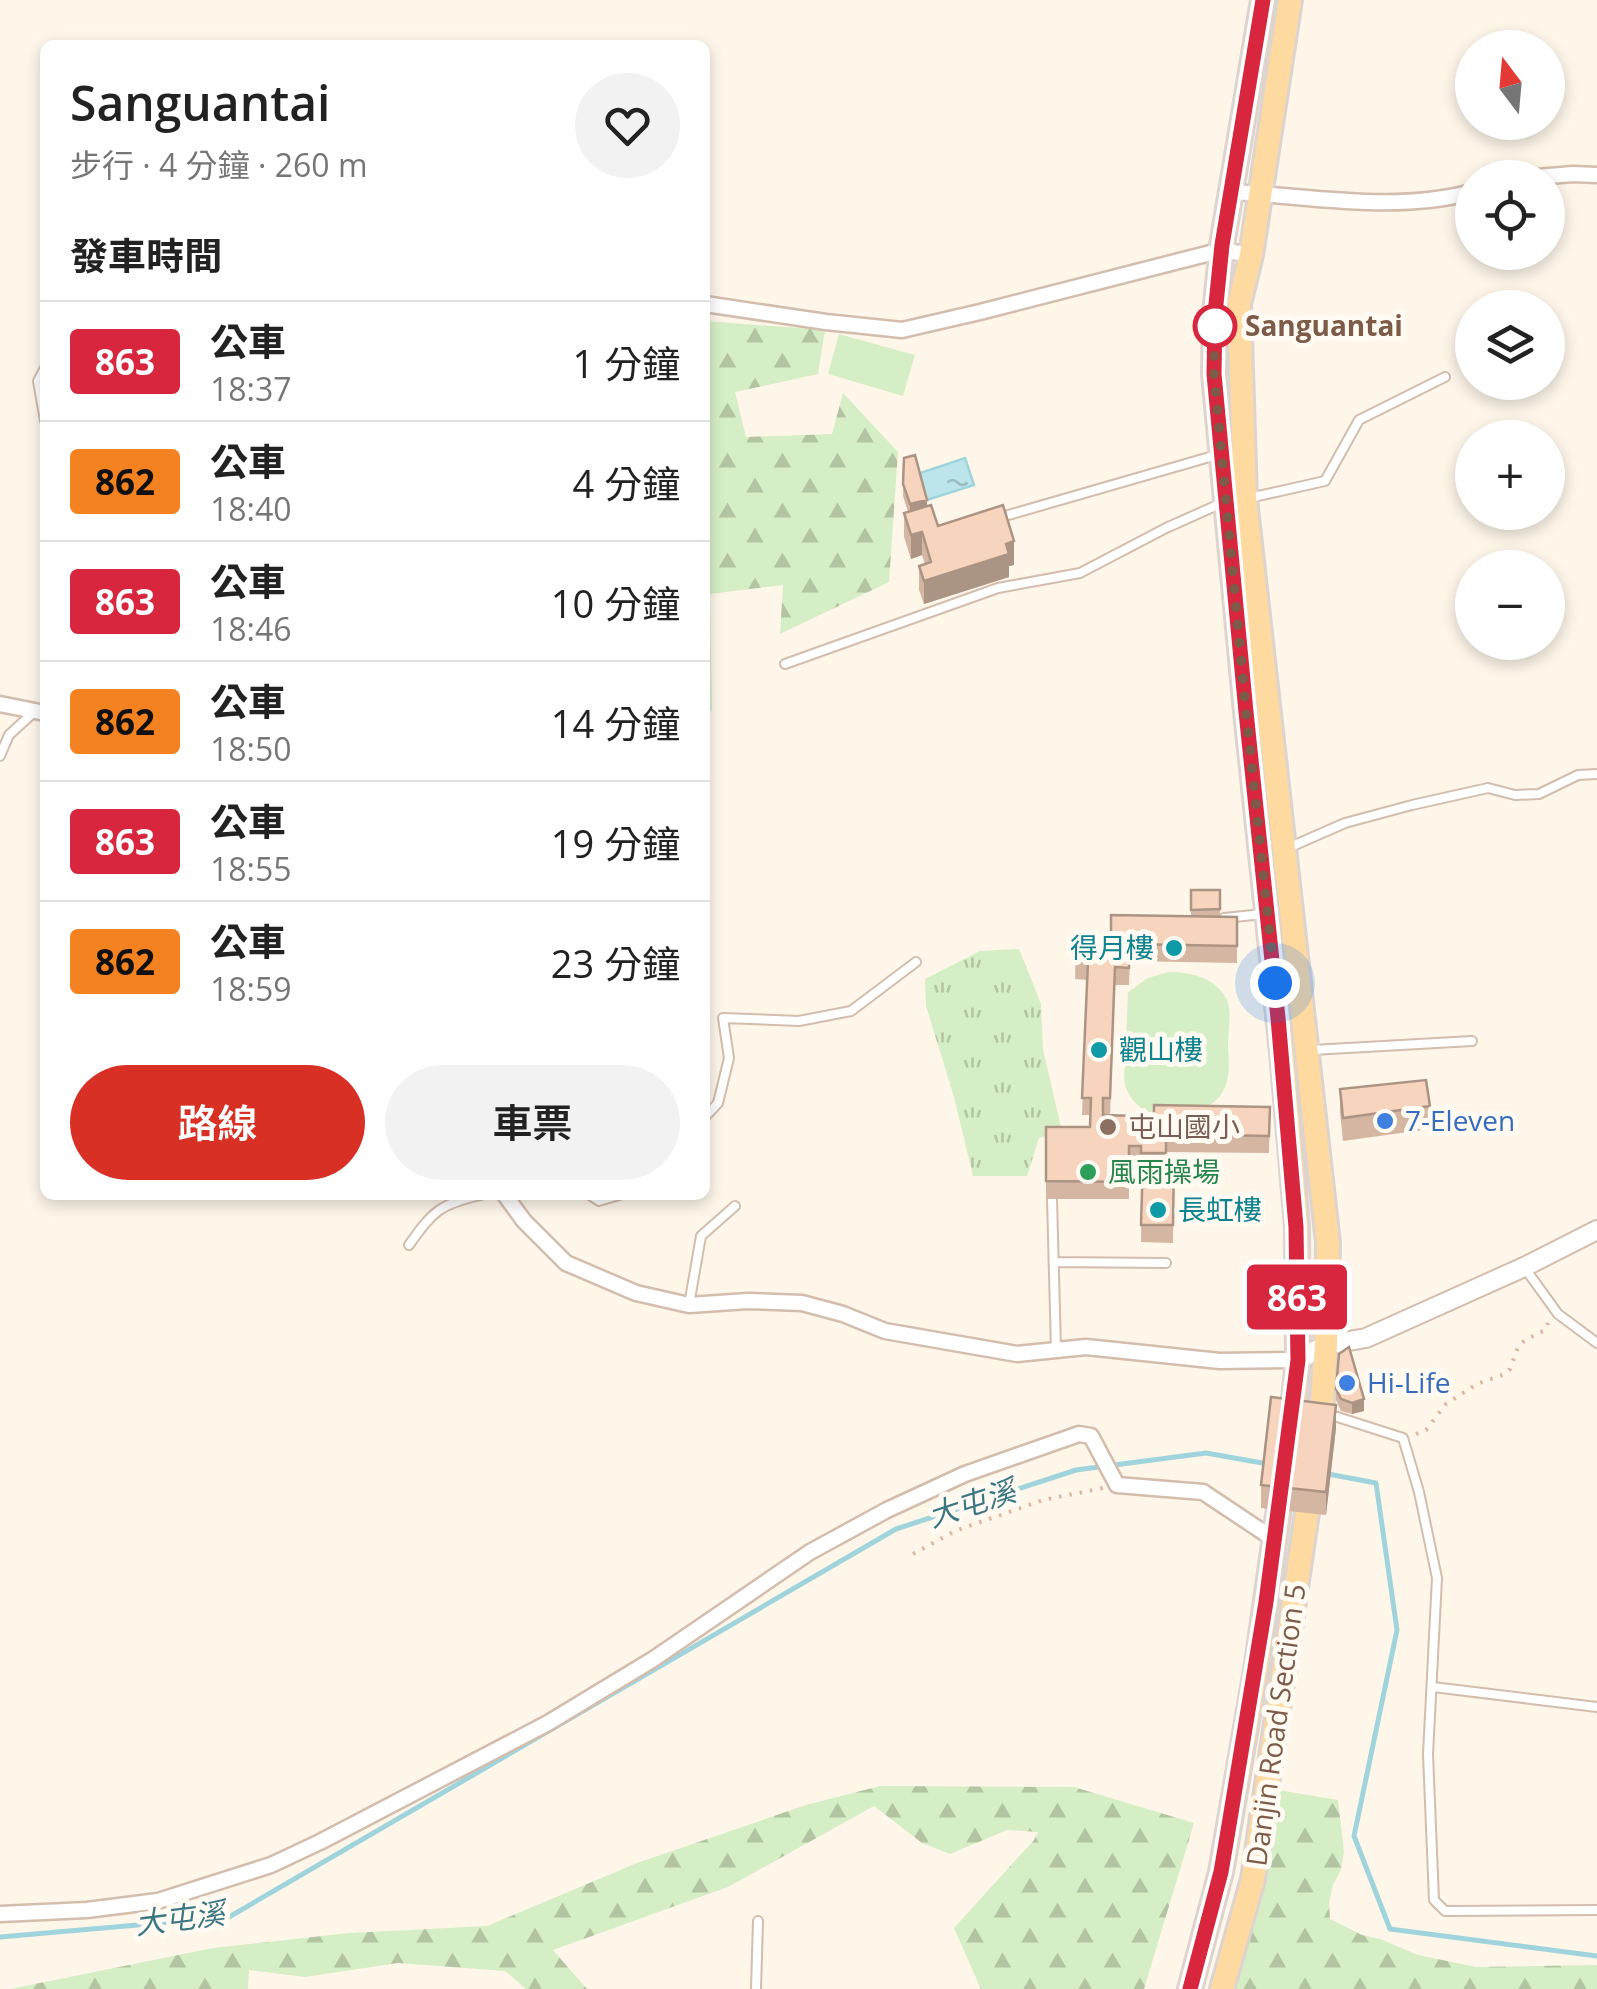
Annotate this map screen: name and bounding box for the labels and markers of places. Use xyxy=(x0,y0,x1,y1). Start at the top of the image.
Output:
marker: Sanguantai xyxy=(1194,305,1236,347)
place label: Sanguantai xyxy=(1245,306,1403,344)
place label: 得月樓 xyxy=(1070,928,1154,966)
marker: 得月樓 xyxy=(1163,937,1185,959)
place label: 觀山樓 xyxy=(1119,1030,1203,1068)
marker: 觀山樓 xyxy=(1088,1039,1110,1061)
place label: 7-Eleven xyxy=(1405,1101,1515,1139)
place label: 屯山國小 xyxy=(1128,1107,1240,1145)
marker: 7-Eleven xyxy=(1374,1110,1396,1132)
marker: 屯山國小 xyxy=(1097,1116,1119,1138)
place label: 風雨操場 xyxy=(1108,1152,1220,1190)
marker: 風雨操場 xyxy=(1077,1161,1099,1183)
place label: 長虹樓 xyxy=(1178,1190,1262,1228)
marker: 長虹樓 xyxy=(1147,1199,1169,1221)
place label: Hi-Life xyxy=(1367,1363,1451,1401)
marker: Hi-Life xyxy=(1336,1372,1358,1394)

